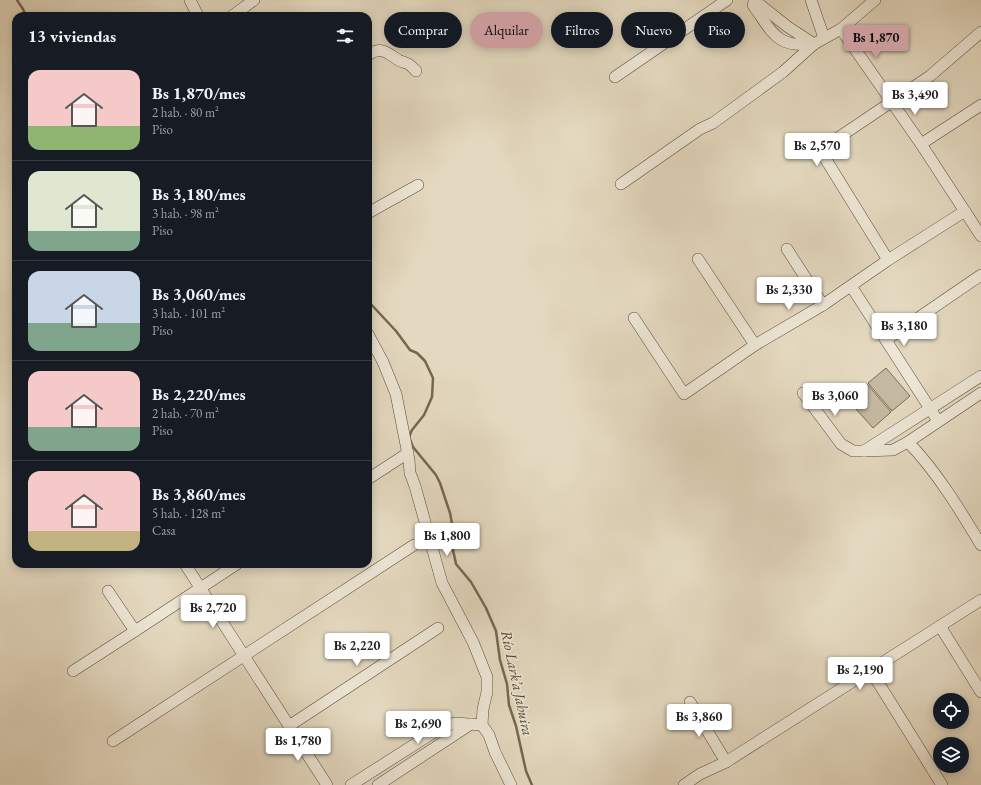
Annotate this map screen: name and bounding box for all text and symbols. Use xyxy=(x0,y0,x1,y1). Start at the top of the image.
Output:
chip: Comprar xyxy=(384,12,462,48)
chip: Alquilar xyxy=(470,12,543,48)
chip: Filtros xyxy=(551,12,613,48)
chip: Nuevo xyxy=(621,12,686,48)
chip: Piso xyxy=(694,12,745,48)
text: 13 viviendas xyxy=(28,25,116,47)
icon: filters xyxy=(334,25,356,47)
pin: Bs 1,870 xyxy=(835,25,917,59)
text: Bs 1,870 xyxy=(853,29,899,46)
text: Bs 1,870/mes xyxy=(152,82,246,104)
pin: Bs 3,490 xyxy=(874,82,956,116)
icon: home xyxy=(60,86,108,134)
text: Bs 3,490 xyxy=(892,86,938,103)
text: 2 hab. · 80 m² xyxy=(152,104,219,121)
text: Piso xyxy=(152,121,173,138)
pin: Bs 2,570 xyxy=(776,133,858,167)
text: Bs 2,570 xyxy=(794,137,840,154)
text: Bs 3,180/mes xyxy=(152,183,246,205)
icon: home xyxy=(60,187,108,235)
text: 3 hab. · 98 m² xyxy=(152,205,219,222)
text: Piso xyxy=(152,222,173,239)
pin: Bs 2,330 xyxy=(748,277,830,311)
text: Bs 2,330 xyxy=(766,281,812,298)
text: Bs 3,060/mes xyxy=(152,283,246,305)
icon: home xyxy=(60,287,108,335)
text: 3 hab. · 101 m² xyxy=(152,305,225,322)
pin: Bs 3,180 xyxy=(863,313,945,347)
text: Bs 3,180 xyxy=(881,317,927,334)
text: Piso xyxy=(152,322,173,339)
text: Bs 2,220/mes xyxy=(152,383,246,405)
pin: Bs 3,060 xyxy=(794,383,876,417)
icon: home xyxy=(60,387,108,435)
text: Bs 3,060 xyxy=(812,387,858,404)
text: 2 hab. · 70 m² xyxy=(152,405,219,422)
text: Piso xyxy=(152,422,173,439)
text: Bs 3,860/mes xyxy=(152,483,246,505)
icon: home xyxy=(60,487,108,535)
text: 5 hab. · 128 m² xyxy=(152,505,225,522)
text: Casa xyxy=(152,522,176,539)
pin: Bs 1,800 xyxy=(406,523,488,557)
text: Bs 1,800 xyxy=(424,527,470,544)
pin: Bs 2,720 xyxy=(172,595,254,629)
text: Bs 2,720 xyxy=(190,599,236,616)
water label: Río Lark’a Jahuira xyxy=(497,628,538,737)
pin: Bs 2,220 xyxy=(316,633,398,667)
text: Bs 2,220 xyxy=(334,637,380,654)
pin: Bs 2,190 xyxy=(819,657,901,691)
text: Bs 2,190 xyxy=(837,661,883,678)
map controls xyxy=(933,693,969,773)
button: locate xyxy=(933,693,969,729)
pin: Bs 3,860 xyxy=(658,704,740,738)
text: Bs 3,860 xyxy=(676,708,722,725)
pin: Bs 2,690 xyxy=(377,711,459,745)
text: Bs 2,690 xyxy=(395,715,441,732)
pin: Bs 1,780 xyxy=(257,728,339,762)
text: Bs 1,780 xyxy=(275,732,321,749)
button: layers xyxy=(933,737,969,773)

